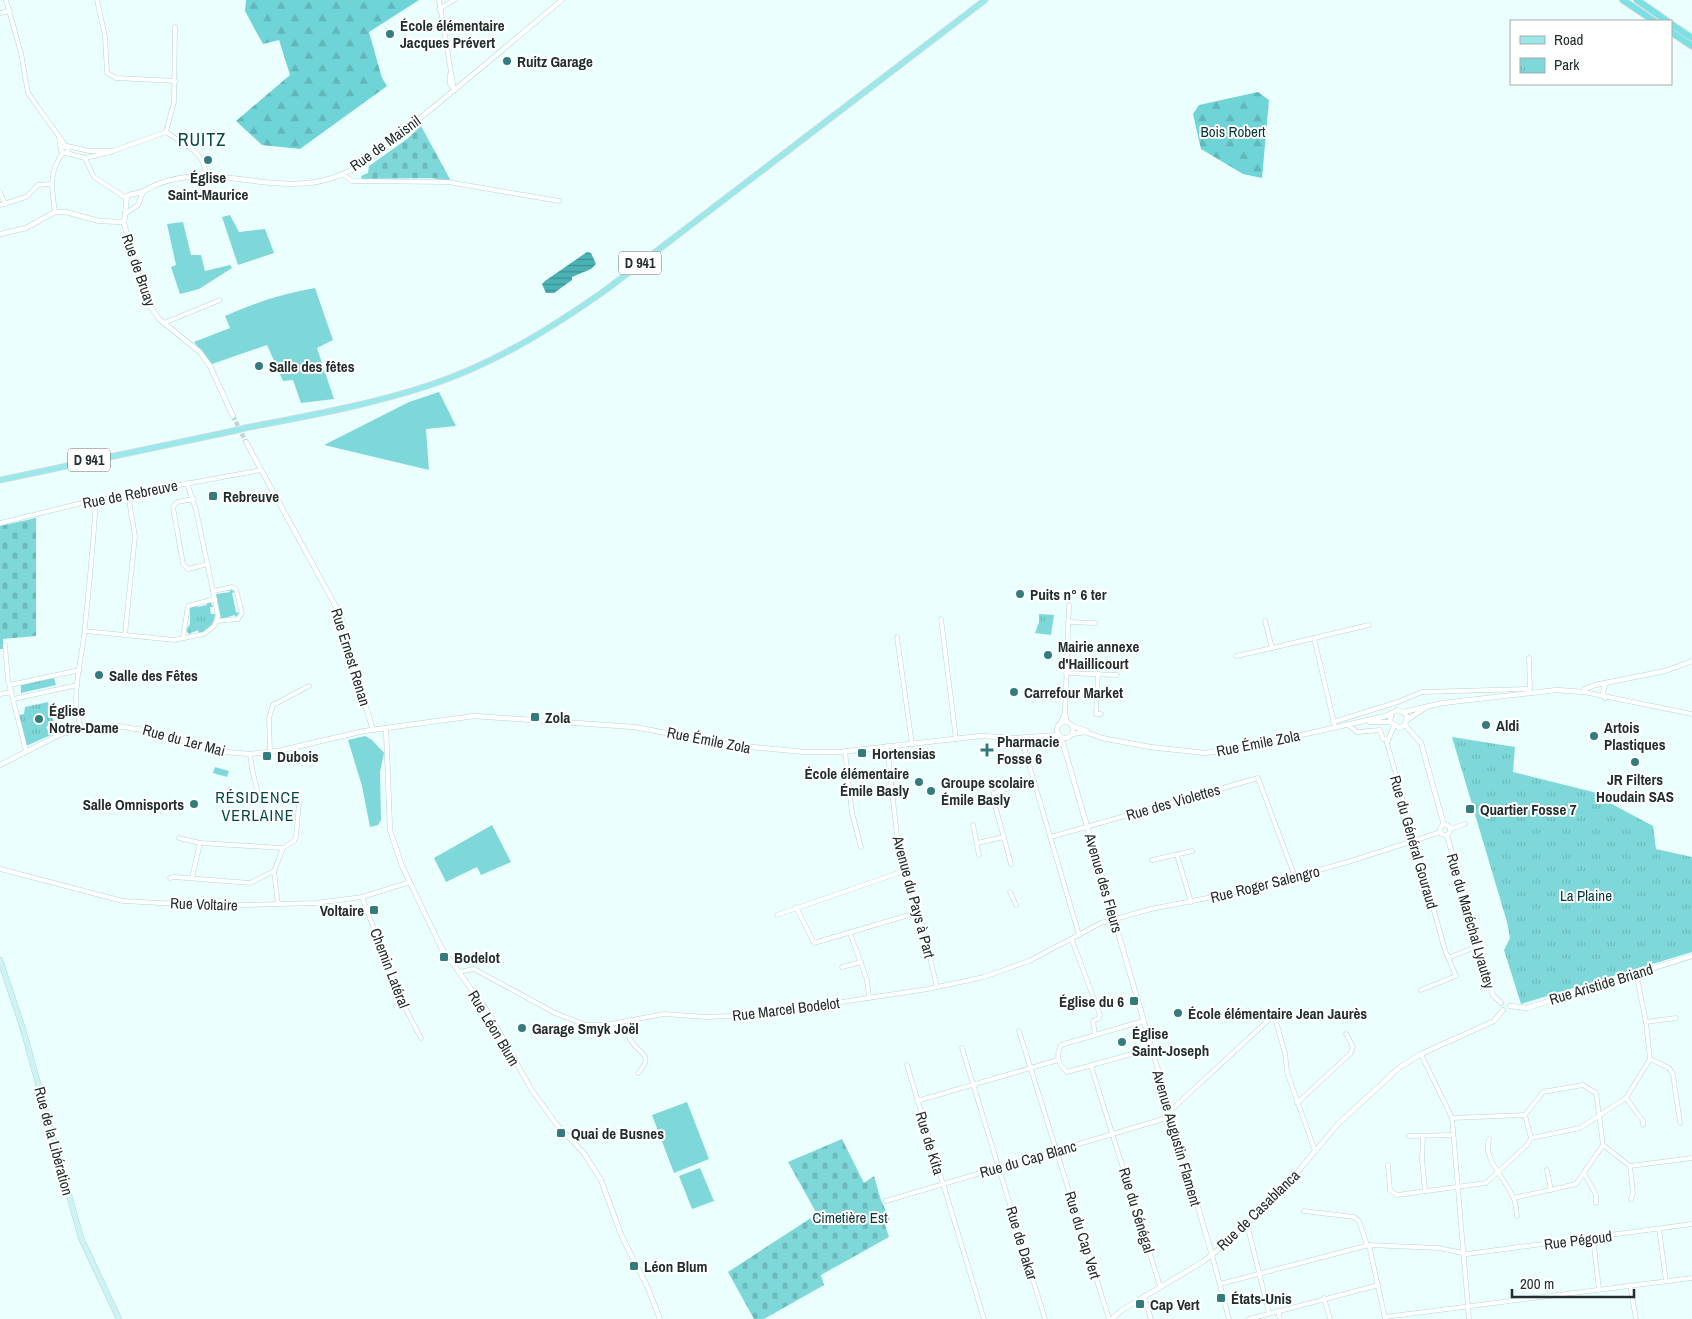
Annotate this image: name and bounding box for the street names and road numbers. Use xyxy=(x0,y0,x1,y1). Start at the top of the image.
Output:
street label: Rue de Maisnil xyxy=(345,110,425,176)
street label: Rue de Bruay xyxy=(117,231,161,310)
road number: D 941 xyxy=(619,252,661,274)
road number: D 941 xyxy=(68,448,110,472)
street label: Rue de Rebreuve xyxy=(81,474,179,514)
street label: Rue Ernest Renan xyxy=(326,606,376,708)
street label: Rue du 1er Mai xyxy=(140,719,228,761)
street label: Rue Émile Zola xyxy=(665,722,753,758)
street label: Rue Émile Zola xyxy=(1214,725,1302,761)
street label: Rue du Général Gouraud xyxy=(1385,773,1443,911)
street label: Rue des Violettes xyxy=(1124,779,1222,825)
street label: Avenue des Fleurs xyxy=(1080,830,1128,935)
street label: Avenue du Pays à Part xyxy=(887,833,941,961)
street label: Rue du Maréchal Lyautey xyxy=(1442,851,1501,992)
street label: Rue Roger Salengro xyxy=(1208,860,1322,908)
street label: Rue Voltaire xyxy=(170,892,238,916)
street label: Chemin Latéral xyxy=(365,925,415,1011)
street label: Rue Aristide Briand xyxy=(1547,958,1655,1010)
street label: Rue Léon Blum xyxy=(463,986,525,1070)
street label: Rue Marcel Bodelot xyxy=(731,992,841,1026)
street label: Avenue Augustin Flament xyxy=(1147,1067,1207,1209)
street label: Rue de la Libération xyxy=(29,1084,79,1198)
street label: Rue de Kita xyxy=(910,1109,950,1177)
street label: Rue du Cap Blanc xyxy=(977,1135,1079,1183)
street label: Rue du Sénégal xyxy=(1114,1165,1160,1255)
street label: Rue de Casablanca xyxy=(1212,1165,1304,1255)
street label: Rue du Cap Vert xyxy=(1060,1188,1107,1282)
street label: Rue de Dakar xyxy=(1001,1204,1043,1282)
street label: Rue Pégoud xyxy=(1543,1225,1613,1255)

